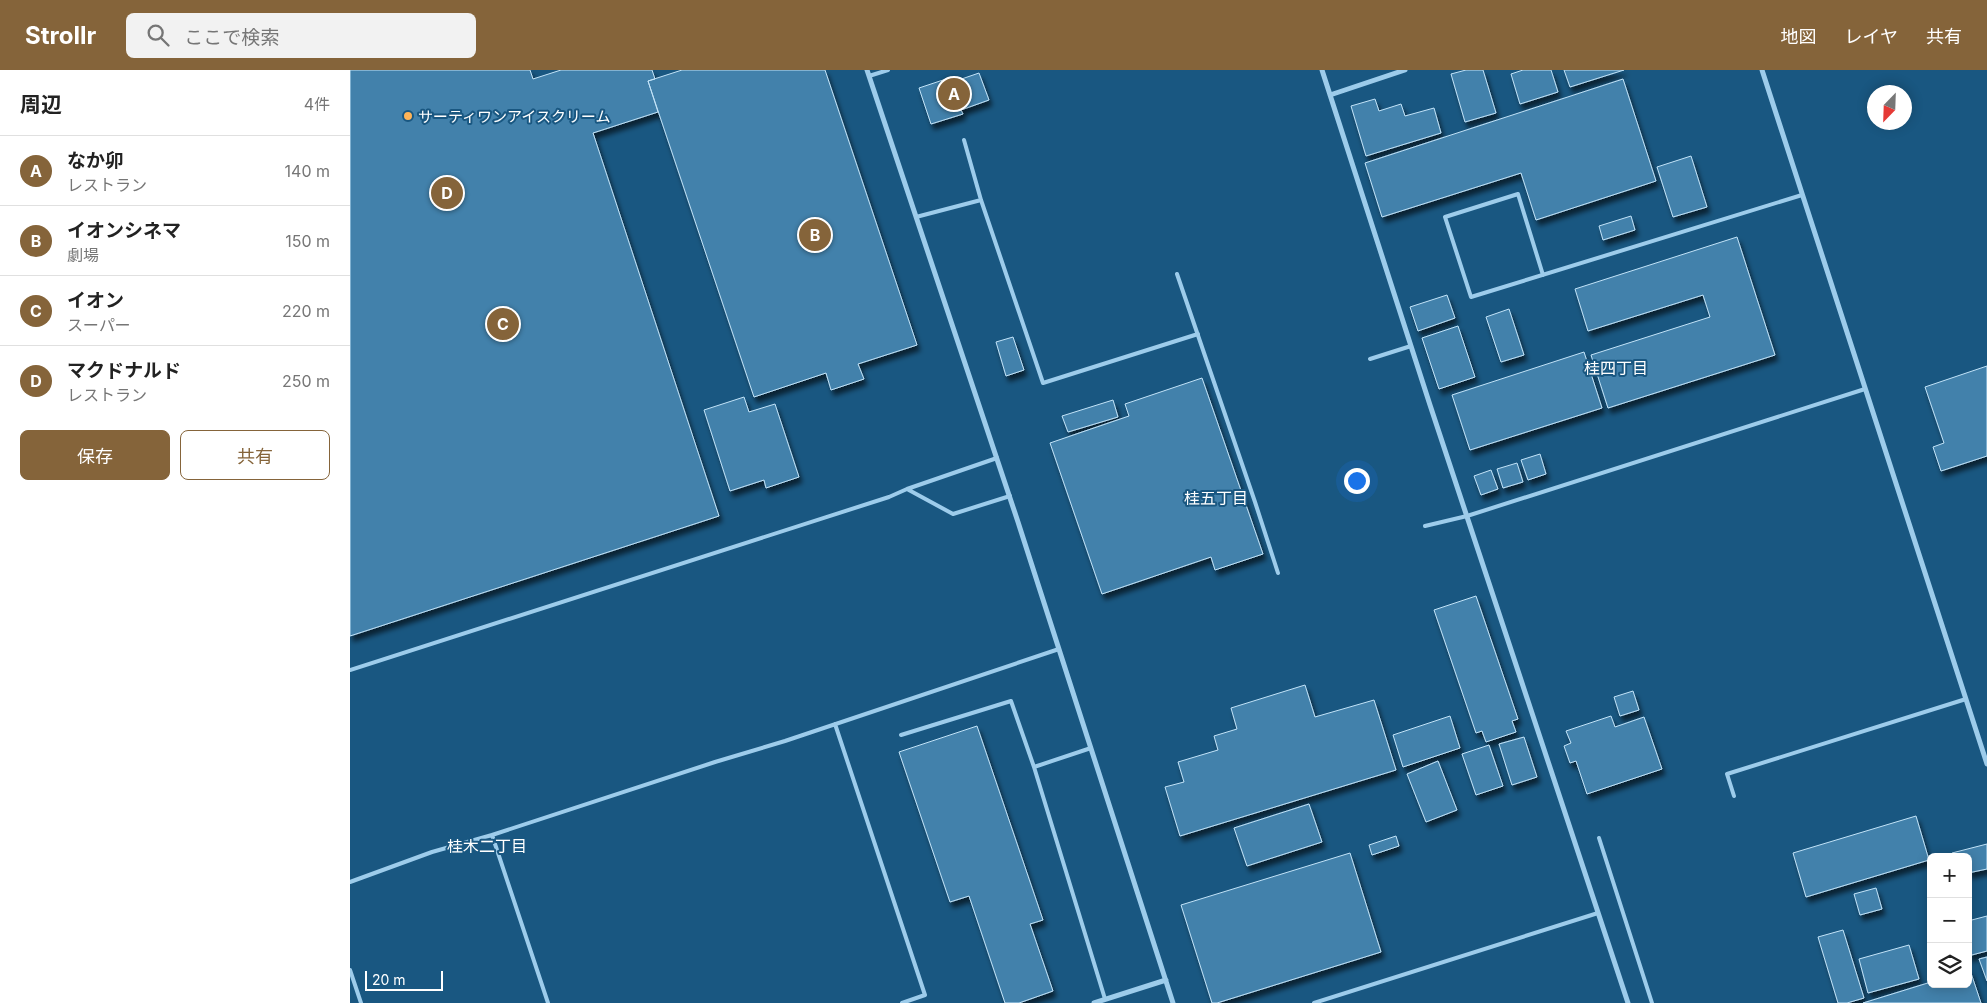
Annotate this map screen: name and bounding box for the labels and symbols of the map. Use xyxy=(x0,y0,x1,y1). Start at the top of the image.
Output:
pin: A xyxy=(938,75,970,113)
north arrow xyxy=(1867,85,1912,130)
place label: サーティワンアイスクリーム xyxy=(418,107,610,126)
marker: サーティワンアイスクリーム xyxy=(402,110,414,122)
pin: D xyxy=(431,174,463,212)
pin: B xyxy=(799,216,831,254)
pin: C xyxy=(487,305,519,343)
district label: 桂四丁目 xyxy=(1584,358,1648,378)
your location xyxy=(1344,468,1370,494)
district label: 桂五丁目 xyxy=(1184,488,1248,508)
district label: 桂木二丁目 xyxy=(447,836,527,856)
scale bar xyxy=(365,968,442,991)

